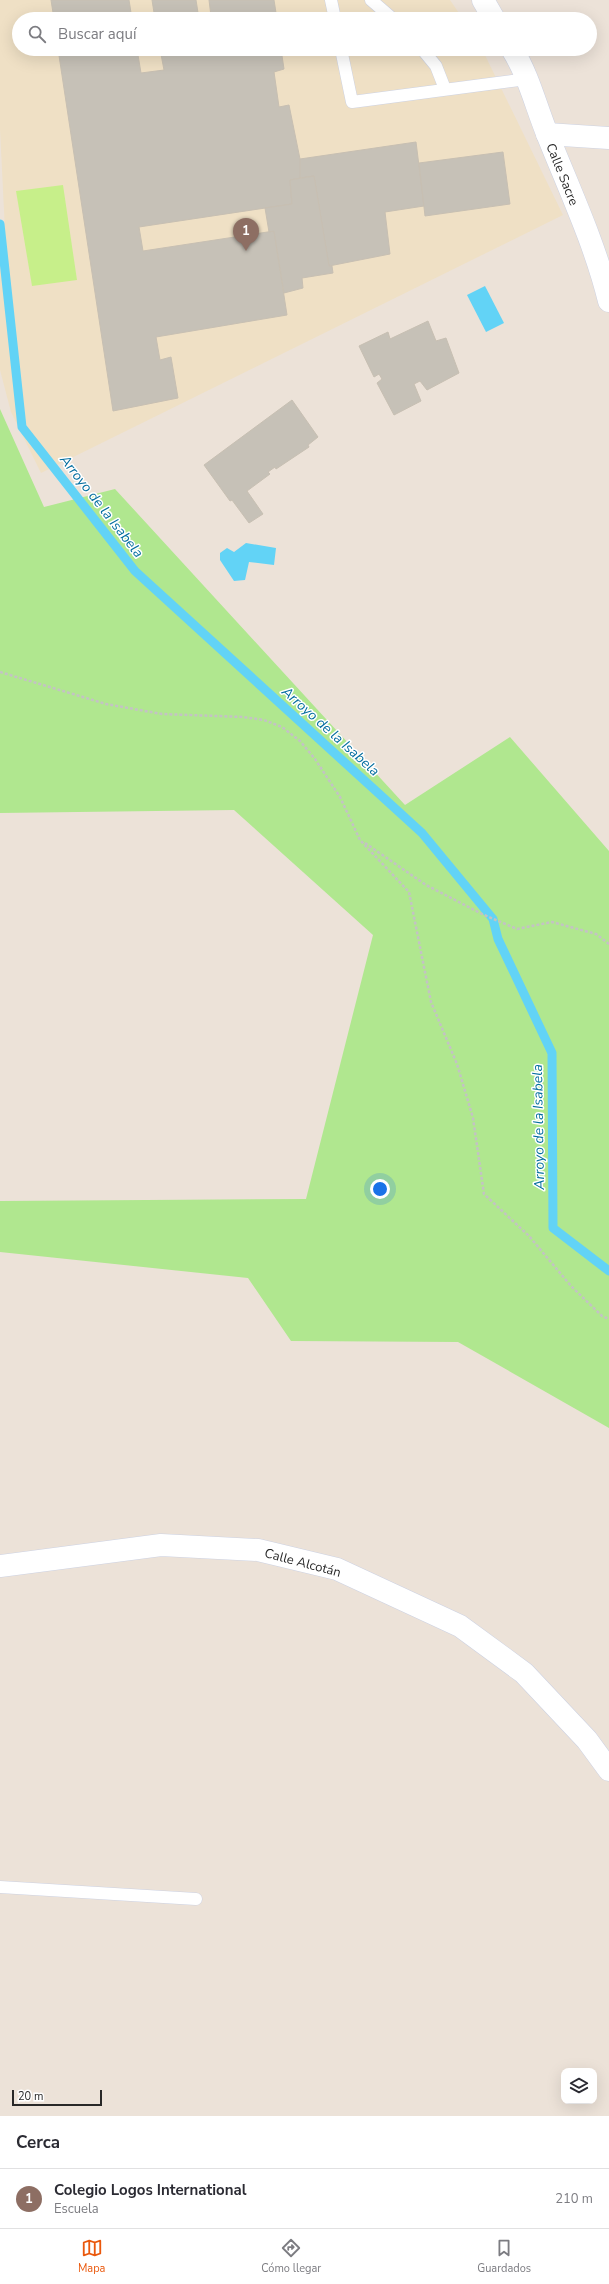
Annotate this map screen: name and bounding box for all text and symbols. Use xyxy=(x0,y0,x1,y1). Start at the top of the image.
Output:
search box xyxy=(12,12,597,56)
icon: search xyxy=(26,23,48,45)
text: Buscar aquí xyxy=(58,24,136,44)
street label: Calle Sacre xyxy=(541,141,583,208)
pin: 1 xyxy=(233,218,259,251)
water label: Arroyo de la Isabela xyxy=(55,450,148,562)
water label: Arroyo de la Isabela xyxy=(277,682,384,780)
water label: Arroyo de la Isabela xyxy=(528,1064,549,1191)
your location xyxy=(370,1179,390,1199)
street label: Calle Alcotán xyxy=(263,1544,343,1582)
map controls xyxy=(561,2068,597,2104)
button: layers xyxy=(561,2068,597,2104)
scale bar xyxy=(12,2088,102,2107)
text: 20 m xyxy=(18,2089,43,2104)
text: Cerca xyxy=(16,2131,60,2154)
text: Colegio Logos International xyxy=(54,2180,246,2200)
text: 1 xyxy=(25,2190,33,2208)
text: 210 m xyxy=(555,2190,593,2208)
text: Escuela xyxy=(54,2200,99,2218)
tab: Mapa xyxy=(78,2237,105,2276)
tab: Cómo llegar xyxy=(261,2237,321,2276)
tab: Guardados xyxy=(477,2237,531,2276)

